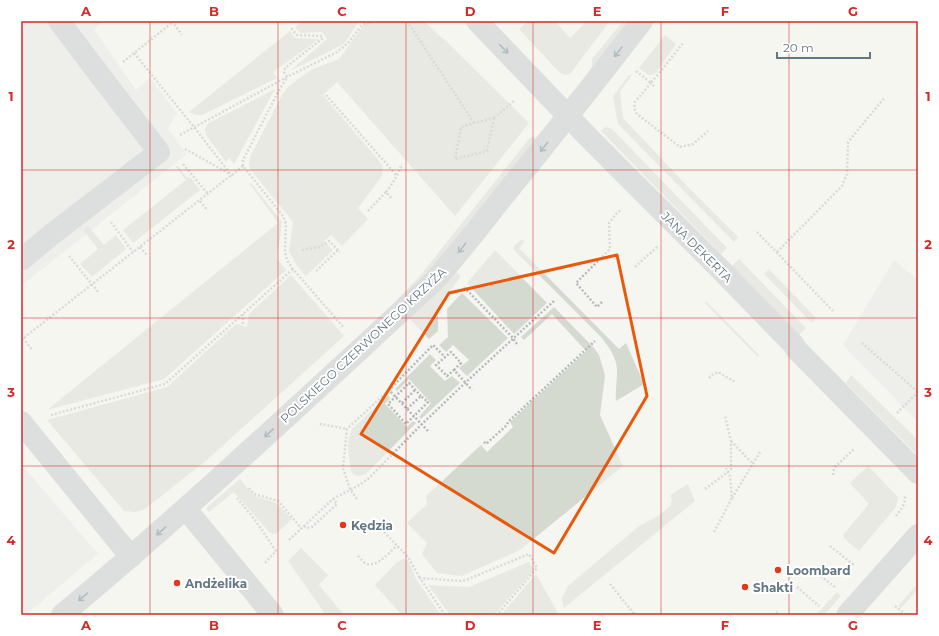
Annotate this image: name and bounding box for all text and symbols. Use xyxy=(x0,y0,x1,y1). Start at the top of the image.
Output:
text: A xyxy=(80,3,92,19)
text: B xyxy=(209,3,219,19)
text: C xyxy=(337,3,347,19)
text: D xyxy=(465,3,476,19)
text: E xyxy=(593,3,602,19)
text: F xyxy=(721,3,729,19)
text: G xyxy=(848,3,858,19)
scale bar xyxy=(777,34,870,60)
text: 20 m xyxy=(783,40,814,55)
one-way arrow xyxy=(499,44,509,54)
one-way arrow xyxy=(614,46,622,57)
text: 1 xyxy=(8,88,14,104)
text: 1 xyxy=(925,88,931,104)
one-way arrow xyxy=(539,141,548,152)
street label: JANA DEKERTA xyxy=(658,208,736,286)
text: 2 xyxy=(7,236,15,252)
text: 2 xyxy=(924,236,932,252)
one-way arrow xyxy=(458,243,467,254)
street label: POLSKIEGO CZERWONEGO KRZYŻA xyxy=(277,264,449,426)
text: 3 xyxy=(6,384,15,400)
text: 3 xyxy=(923,384,932,400)
one-way arrow xyxy=(264,428,275,437)
place label: Kędzia xyxy=(351,518,393,534)
marker: Kędzia xyxy=(338,520,348,530)
one-way arrow xyxy=(156,526,166,535)
text: 4 xyxy=(7,532,16,548)
text: 4 xyxy=(924,532,933,548)
place label: Loombard xyxy=(786,563,850,578)
marker: Loombard xyxy=(773,565,783,575)
place label: Andżelika xyxy=(184,576,247,591)
marker: Andżelika xyxy=(172,578,182,588)
place label: Shakti xyxy=(753,580,793,595)
marker: Shakti xyxy=(740,582,750,592)
one-way arrow xyxy=(78,593,89,602)
text: A xyxy=(80,617,92,633)
text: B xyxy=(209,617,219,633)
text: C xyxy=(337,617,347,633)
text: D xyxy=(465,617,476,633)
text: E xyxy=(593,617,602,633)
text: F xyxy=(721,617,729,633)
text: G xyxy=(848,617,858,633)

